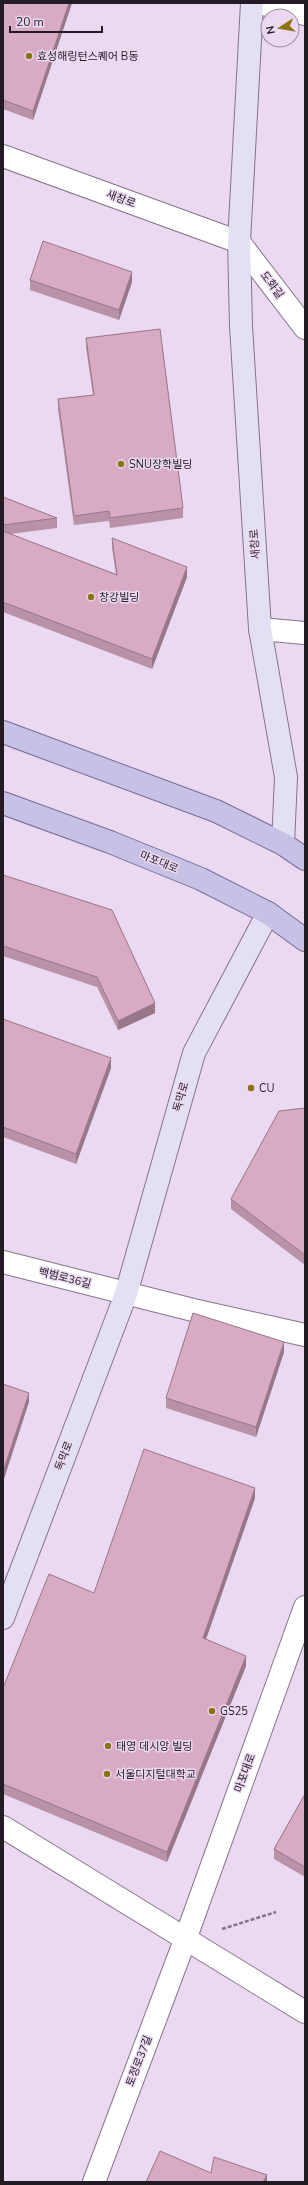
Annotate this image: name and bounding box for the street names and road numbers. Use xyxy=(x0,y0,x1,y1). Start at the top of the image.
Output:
street label: 새창로 xyxy=(104,187,138,211)
street label: 도화길 xyxy=(257,268,287,302)
street label: 새창로 xyxy=(246,528,264,560)
street label: 마포대로 xyxy=(137,847,181,877)
street label: 독막로 xyxy=(170,1080,192,1114)
street label: 백범로36길 xyxy=(37,1264,93,1292)
street label: 독막로 xyxy=(52,1439,76,1473)
street label: 마포대로 xyxy=(231,1751,259,1795)
street label: 토정로37길 xyxy=(122,2033,156,2089)

